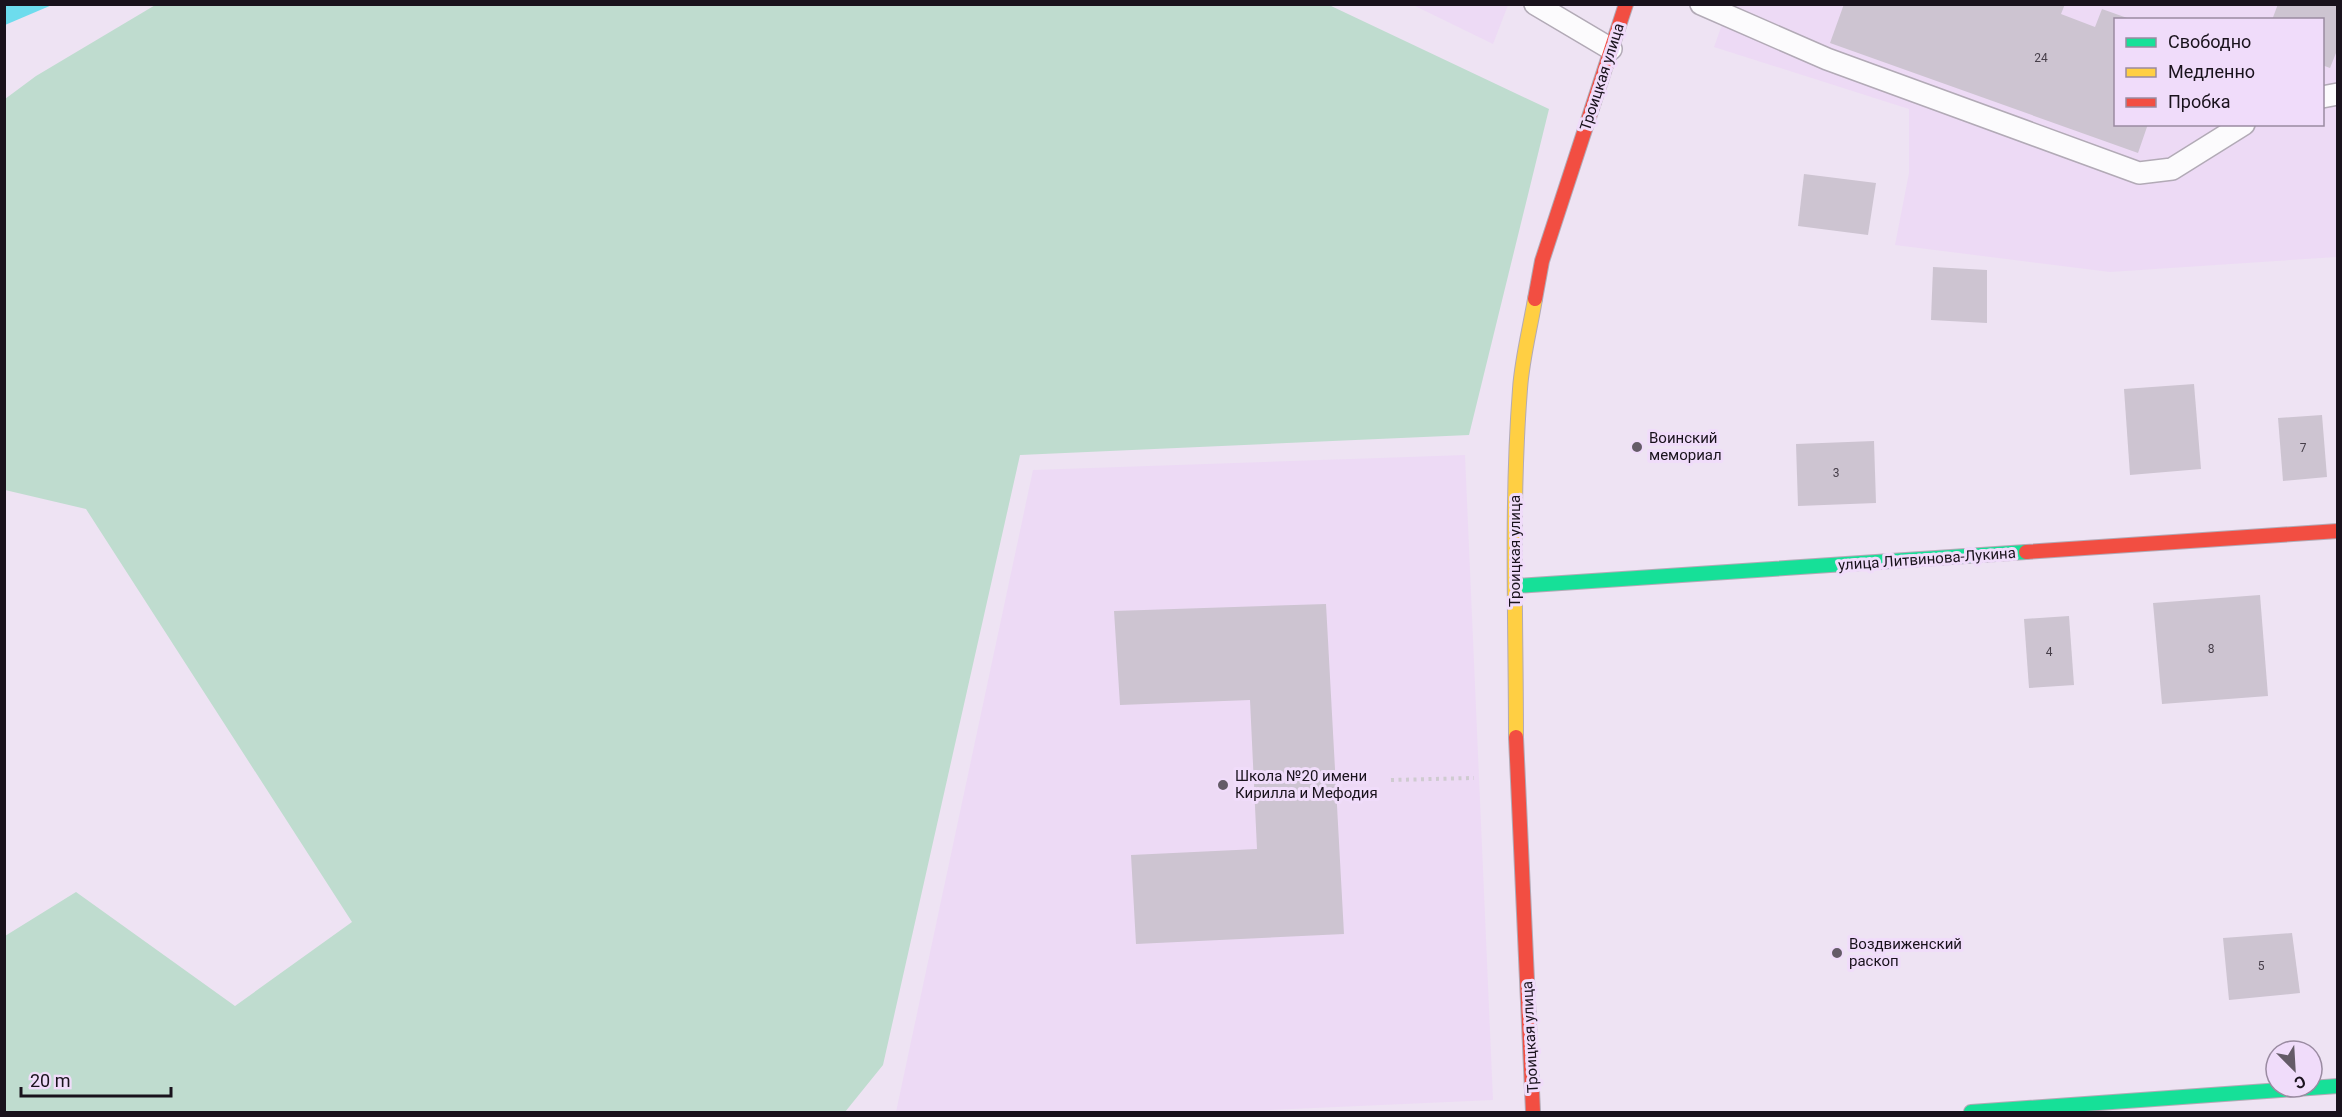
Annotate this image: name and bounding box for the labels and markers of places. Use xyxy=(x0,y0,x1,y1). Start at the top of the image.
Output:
place label: Воинский мемориал xyxy=(1649,429,1722,464)
marker: Воинский мемориал xyxy=(1630,440,1644,454)
place label: Школа №20 имени Кирилла и Мефодия xyxy=(1235,767,1378,802)
marker: Школа №20 имени Кирилла и Мефодия xyxy=(1216,778,1230,792)
place label: Воздвиженский раскоп xyxy=(1849,935,1962,970)
marker: Воздвиженский раскоп xyxy=(1830,946,1844,960)

